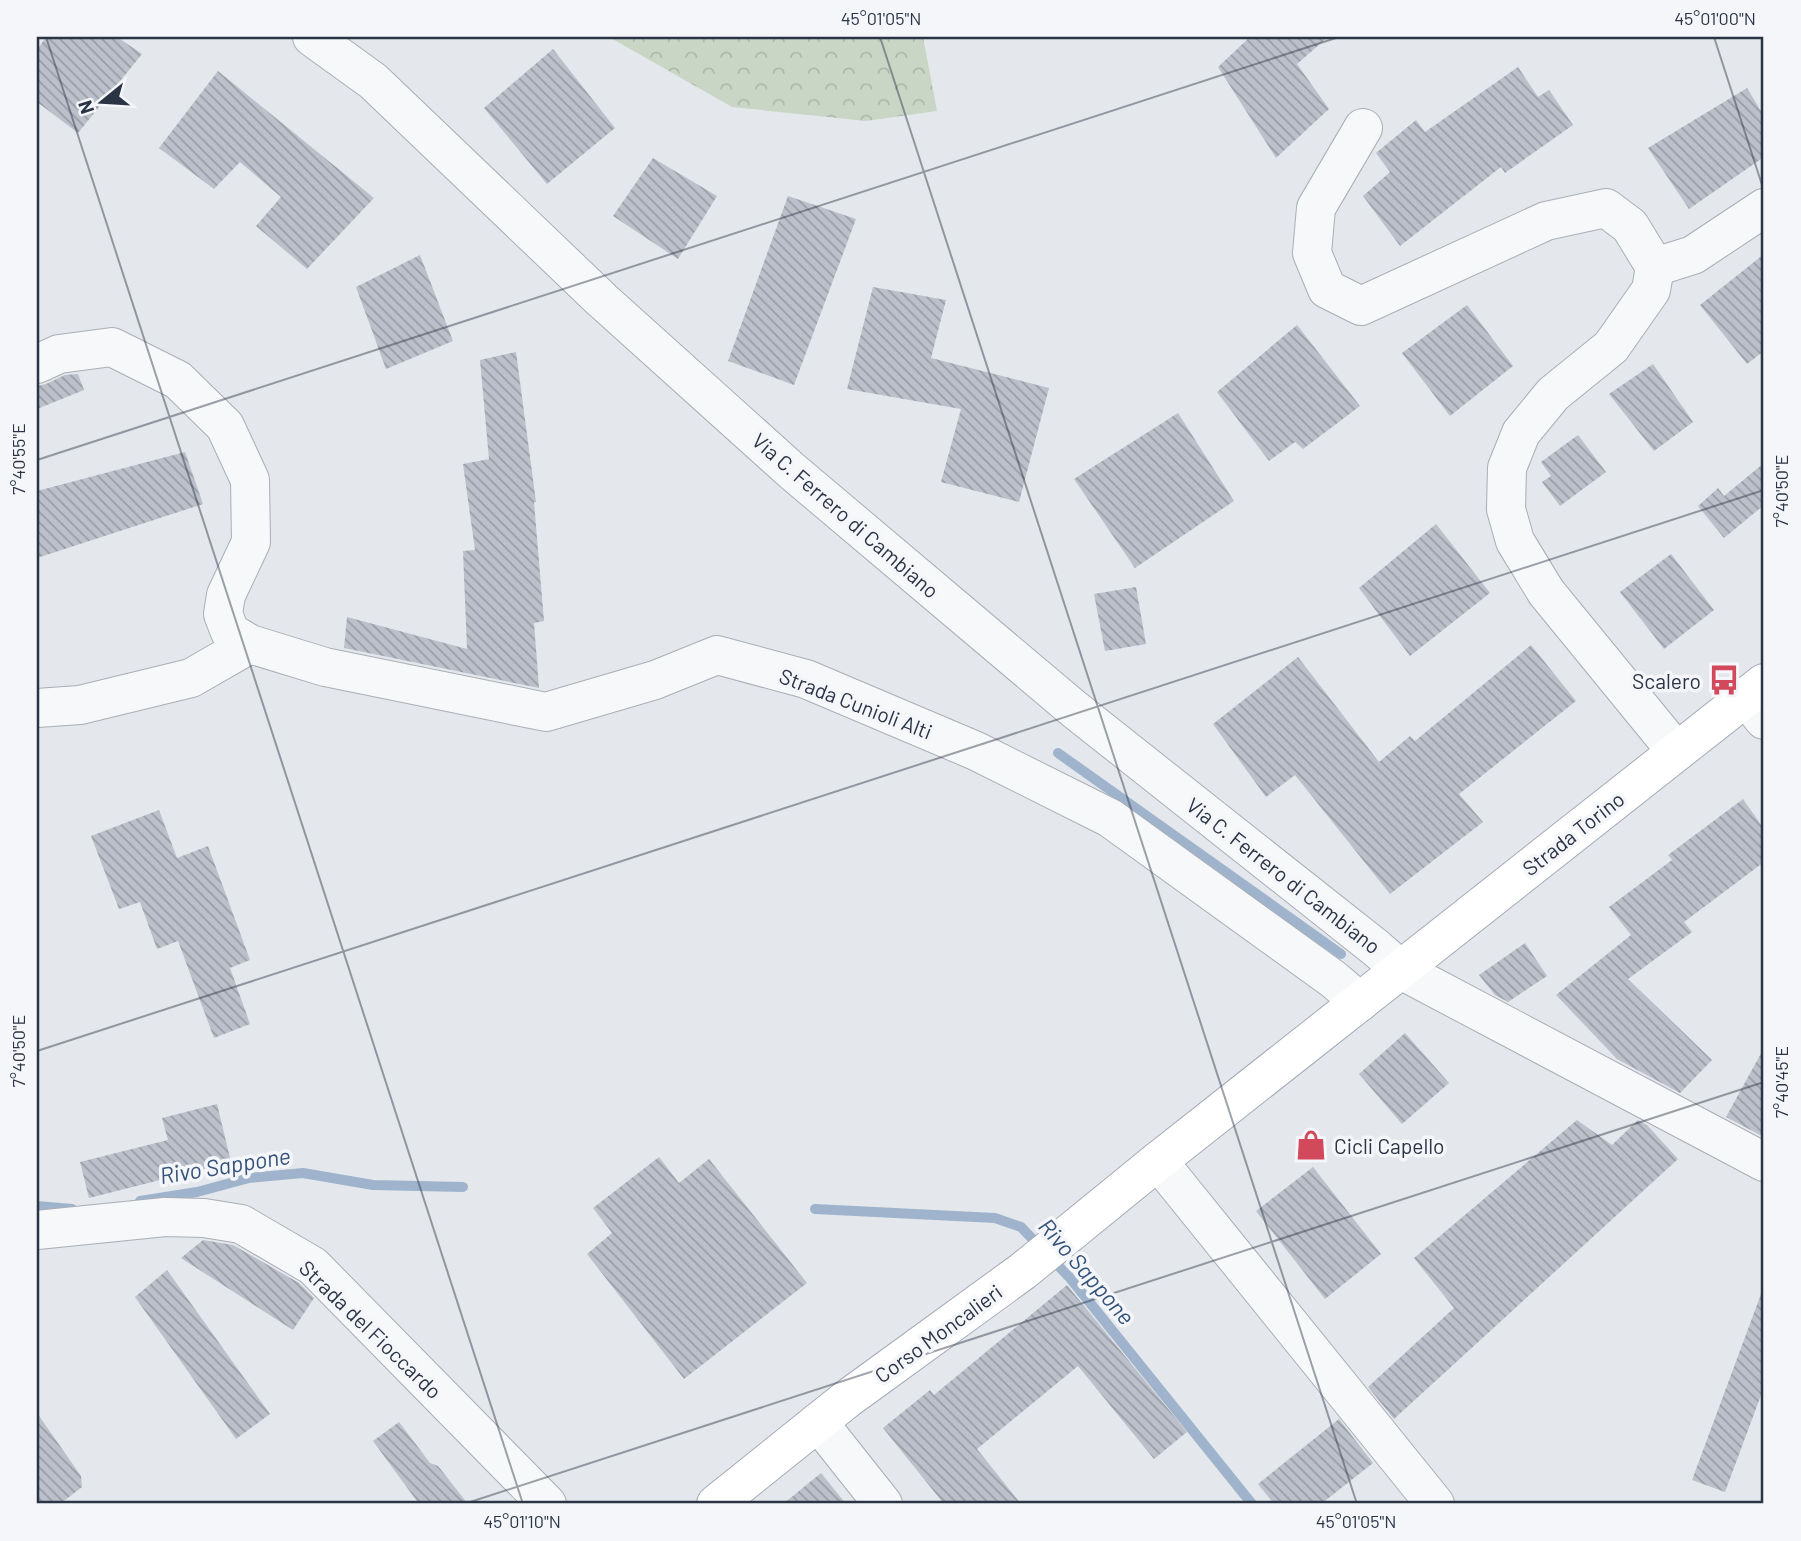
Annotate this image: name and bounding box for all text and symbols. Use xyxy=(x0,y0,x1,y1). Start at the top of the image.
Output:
text: 45°01'05"N xyxy=(841,7,921,29)
text: 45°01'00"N xyxy=(1674,7,1756,29)
north arrow xyxy=(66,66,136,136)
text: N xyxy=(72,98,98,117)
text: 7°40'55"E xyxy=(7,423,29,495)
street label: Via C. Ferrero di Cambiano xyxy=(748,427,944,603)
text: 7°40'50"E xyxy=(1770,455,1792,527)
street label: Strada Cunioli Alti xyxy=(776,662,936,744)
bus stop icon: Scalero xyxy=(1707,663,1741,697)
place label: Scalero xyxy=(1632,668,1701,693)
street label: Strada Torino xyxy=(1517,786,1629,880)
street label: Via C. Ferrero di Cambiano xyxy=(1182,792,1386,958)
text: 7°40'50"E xyxy=(7,1015,29,1087)
text: 7°40'45"E xyxy=(1770,1046,1792,1118)
shop icon: Cicli Capello xyxy=(1294,1128,1328,1162)
place label: Cicli Capello xyxy=(1334,1133,1444,1158)
water label: Rivo Sappone xyxy=(158,1141,292,1189)
water label: Rivo Sappone xyxy=(1033,1212,1141,1330)
street label: Strada del Fioccardo xyxy=(295,1255,447,1403)
street label: Corso Moncalieri xyxy=(870,1278,1006,1388)
text: 45°01'10"N xyxy=(483,1510,561,1532)
text: 45°01'05"N xyxy=(1316,1510,1396,1532)

